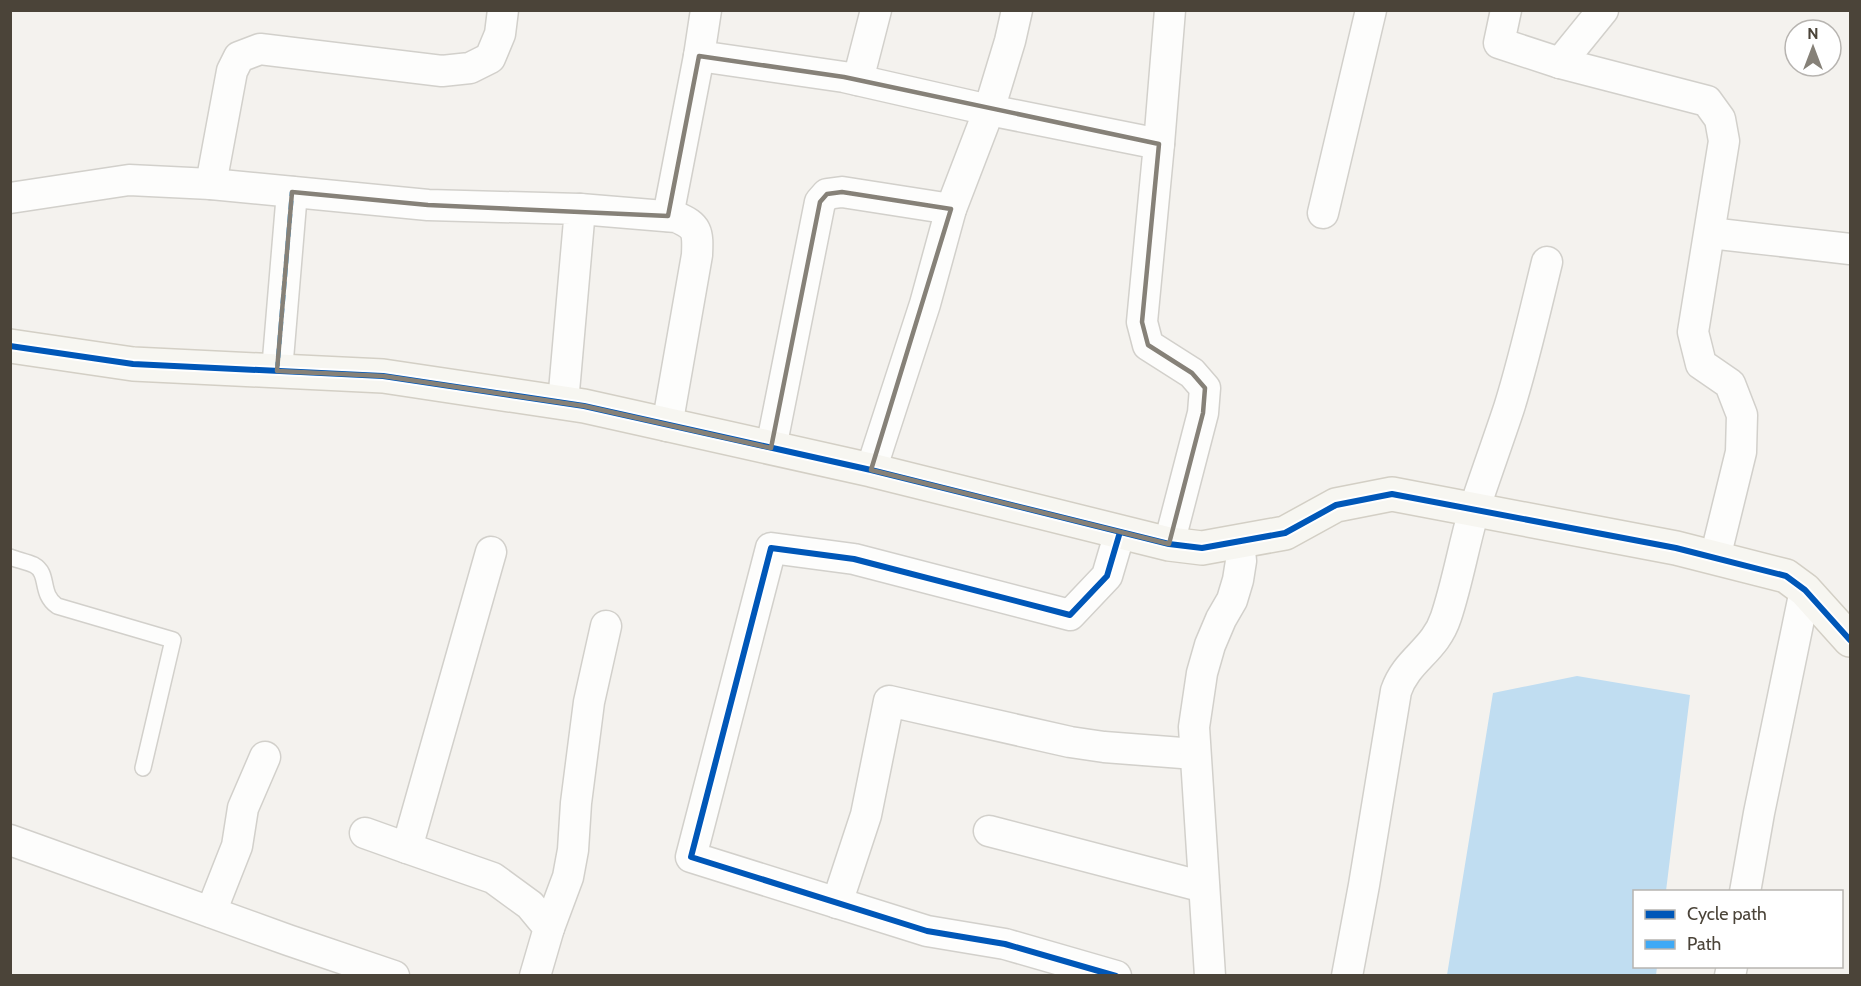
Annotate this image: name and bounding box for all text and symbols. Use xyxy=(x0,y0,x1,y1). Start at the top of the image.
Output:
north arrow xyxy=(1783,18,1843,78)
text: N xyxy=(1807,24,1819,43)
legend xyxy=(1633,890,1843,968)
text: Cycle path xyxy=(1687,903,1767,925)
text: Path xyxy=(1687,933,1721,955)

